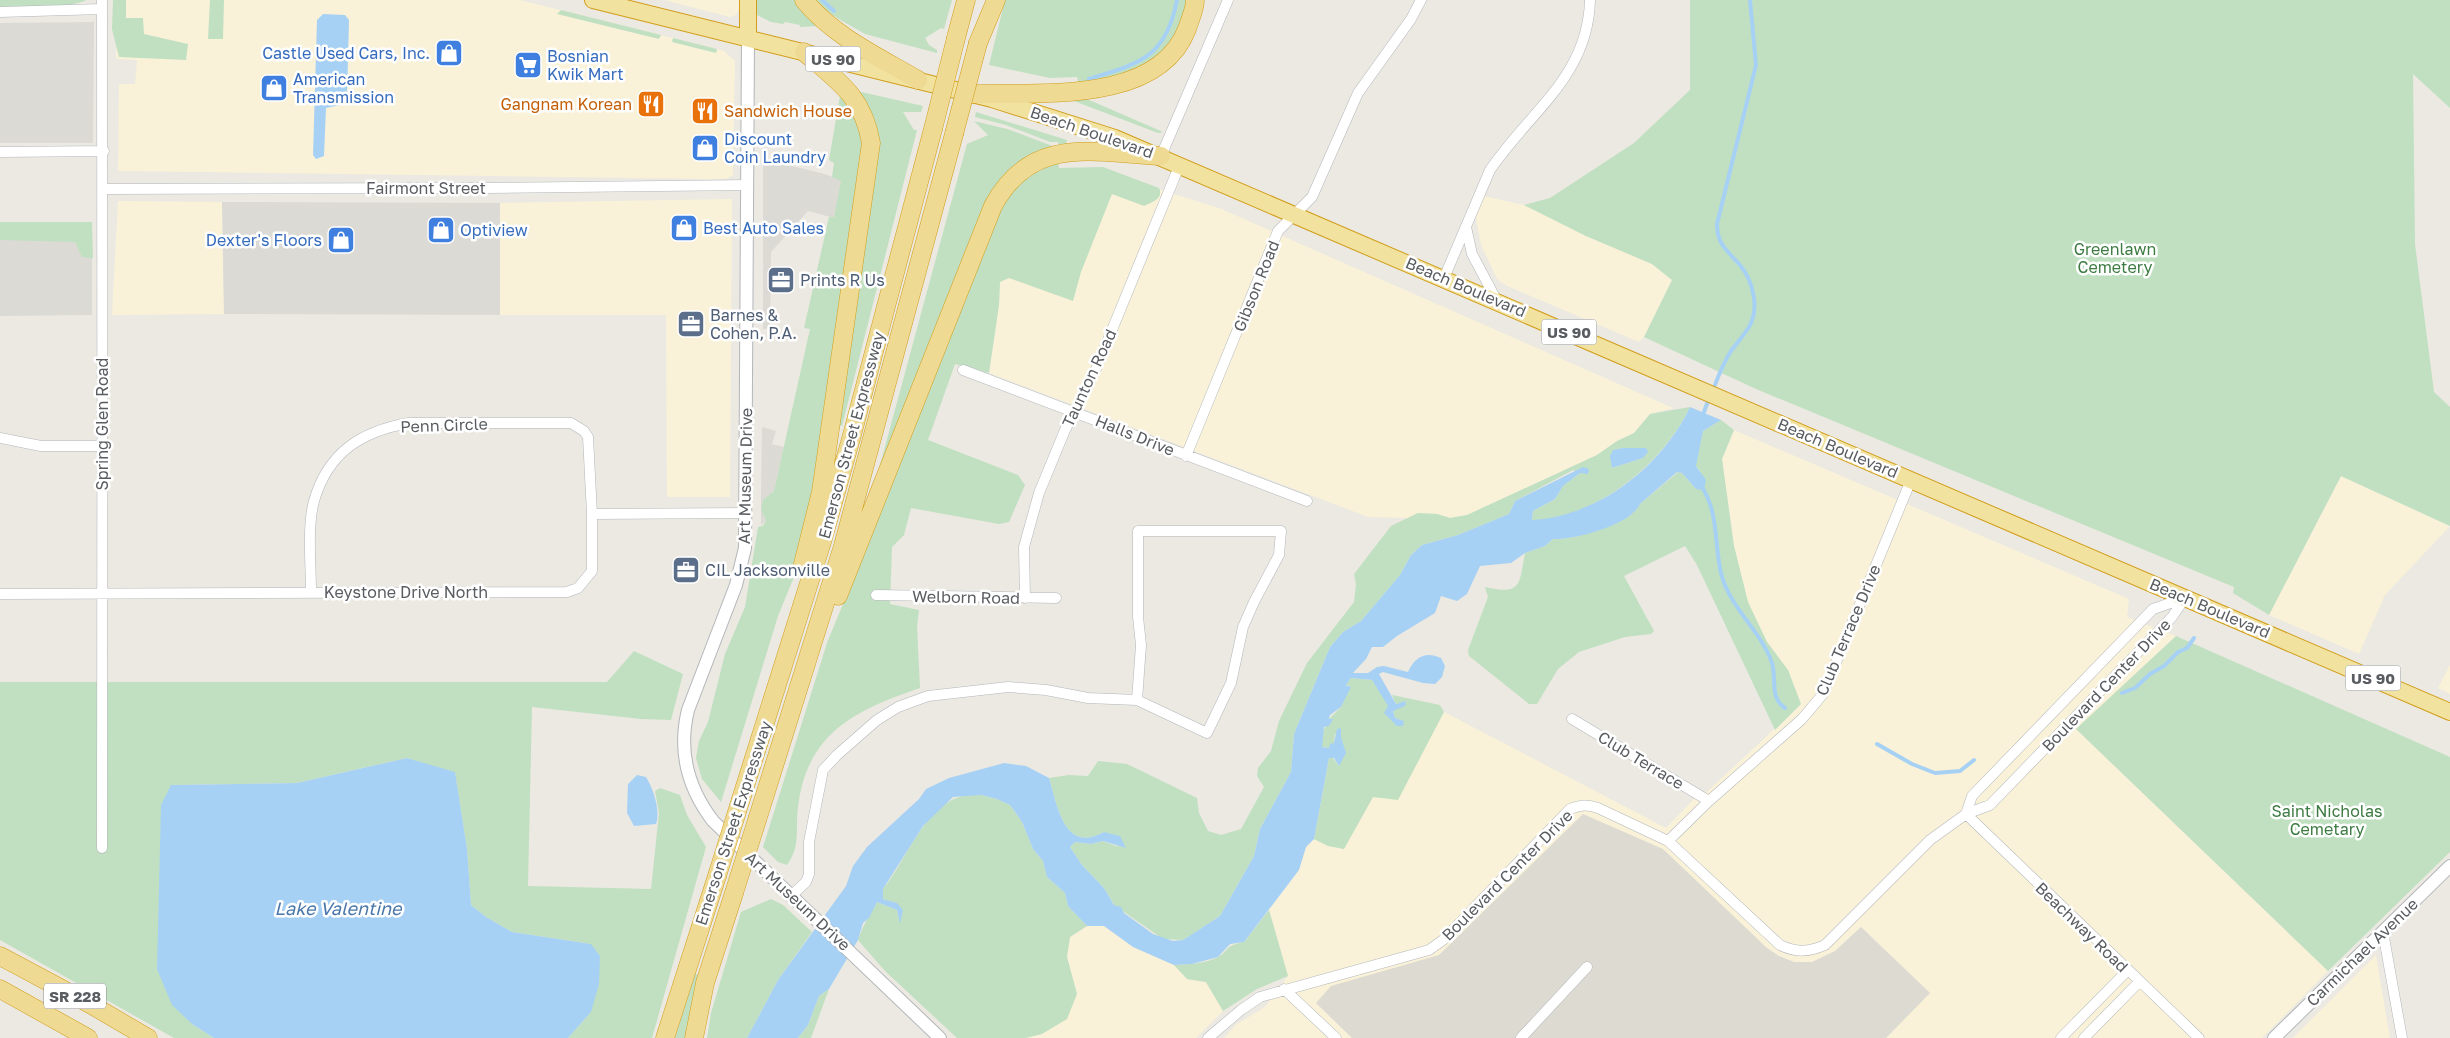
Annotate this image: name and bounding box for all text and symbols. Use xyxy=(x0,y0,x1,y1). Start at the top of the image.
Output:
shop icon: Castle Used Cars, Inc. xyxy=(434,38,464,68)
place label: Castle Used Cars, Inc. xyxy=(262,43,430,63)
place label: Bosnian Kwik Mart xyxy=(547,46,624,84)
road number: US 90 xyxy=(806,46,860,72)
supermarket icon: Bosnian Kwik Mart xyxy=(513,50,543,80)
place label: American Transmission xyxy=(293,69,394,107)
shop icon: American Transmission xyxy=(259,73,289,103)
restaurant icon: Gangnam Korean xyxy=(636,89,666,119)
place label: Gangnam Korean xyxy=(500,94,632,114)
restaurant icon: Sandwich House xyxy=(690,96,720,126)
place label: Sandwich House xyxy=(724,101,852,121)
street label: Beach Boulevard xyxy=(1028,102,1156,162)
place label: Discount Coin Laundry xyxy=(724,129,826,167)
shop icon: Discount Coin Laundry xyxy=(690,133,720,163)
street label: Fairmont Street xyxy=(366,178,486,198)
shop icon: Best Auto Sales xyxy=(669,213,699,243)
shop icon: Optiview xyxy=(426,215,456,245)
place label: Best Auto Sales xyxy=(703,218,824,238)
place label: Optiview xyxy=(460,220,528,240)
shop icon: Dexter's Floors xyxy=(326,225,356,255)
place label: Dexter's Floors xyxy=(206,230,322,250)
street label: Gibson Road xyxy=(1229,238,1283,334)
park label: Greenlawn Cemetery xyxy=(2074,239,2156,277)
street label: Beach Boulevard xyxy=(1403,253,1529,321)
office icon: Prints R Us xyxy=(766,265,796,295)
place label: Prints R Us xyxy=(800,270,885,290)
place label: Barnes & Cohen, P.A. xyxy=(710,305,797,343)
office icon: Barnes & Cohen, P.A. xyxy=(676,309,706,339)
road number: US 90 xyxy=(1542,320,1596,344)
street label: Taunton Road xyxy=(1058,326,1120,430)
street label: Emerson Street Expressway xyxy=(814,329,888,541)
street label: Spring Glen Road xyxy=(92,358,112,490)
street label: Art Museum Drive xyxy=(734,408,756,544)
street label: Halls Drive xyxy=(1093,410,1177,460)
street label: Penn Circle xyxy=(400,413,488,437)
street label: Beach Boulevard xyxy=(1775,414,1901,482)
office icon: CIL Jacksonville xyxy=(671,555,701,585)
place label: CIL Jacksonville xyxy=(705,560,830,580)
street label: Club Terrace Drive xyxy=(1811,562,1885,698)
street label: Beach Boulevard xyxy=(2147,574,2273,642)
street label: Keystone Drive North xyxy=(324,582,488,602)
street label: Welborn Road xyxy=(912,586,1020,608)
street label: Boulevard Center Drive xyxy=(2037,614,2175,756)
road number: US 90 xyxy=(2346,666,2400,690)
street label: Emerson Street Expressway xyxy=(690,718,776,928)
street label: Club Terrace xyxy=(1594,727,1688,793)
park label: Saint Nicholas Cemetary xyxy=(2272,801,2382,839)
street label: Boulevard Center Drive xyxy=(1437,805,1577,945)
street label: Art Museum Drive xyxy=(741,847,855,955)
street label: Beachway Road xyxy=(2032,878,2132,976)
street label: Carmichael Avenue xyxy=(2302,894,2422,1010)
water label: Lake Valentine xyxy=(275,897,403,919)
road number: SR 228 xyxy=(44,984,106,1008)

